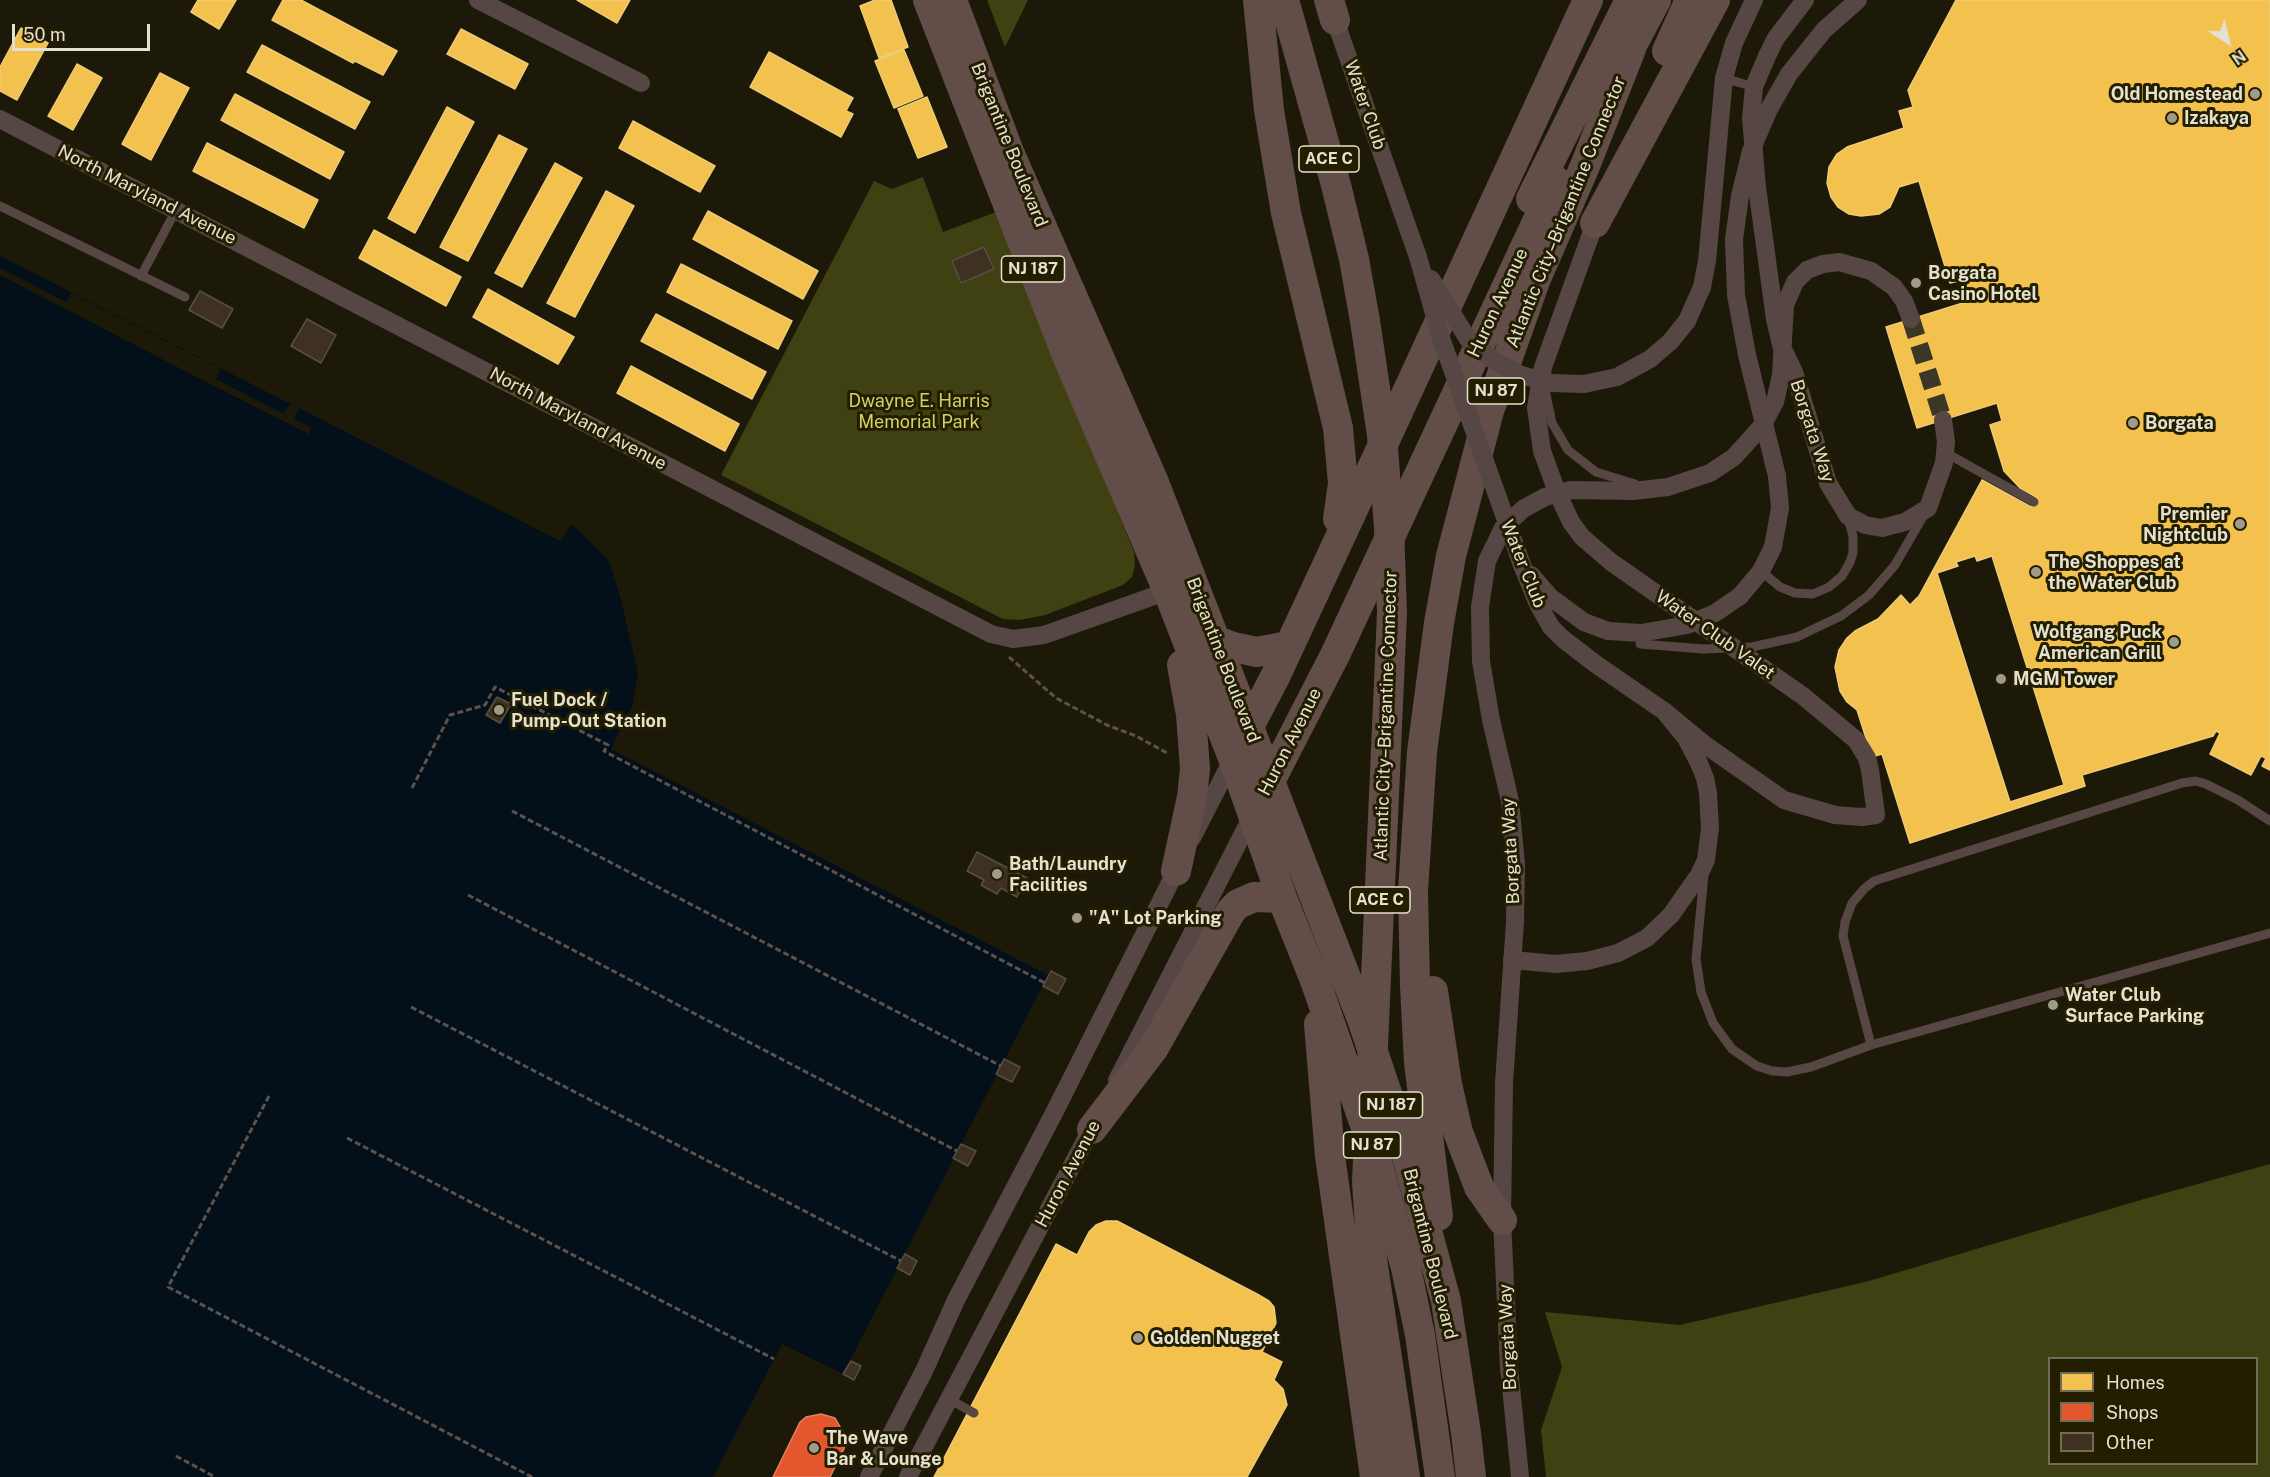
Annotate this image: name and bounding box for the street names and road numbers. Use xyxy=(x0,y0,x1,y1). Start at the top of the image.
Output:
street label: Water Club xyxy=(1340,57,1390,153)
street label: Brigantine Boulevard xyxy=(966,60,1052,230)
street label: Atlantic City–Brigantine Connector xyxy=(1501,73,1631,351)
street label: North Maryland Avenue xyxy=(54,141,240,249)
road number: ACE C xyxy=(1299,146,1359,172)
street label: Huron Avenue xyxy=(1463,245,1533,361)
road number: NJ 187 xyxy=(1002,256,1064,282)
street label: North Maryland Avenue xyxy=(486,363,670,475)
street label: Borgata Way xyxy=(1785,377,1839,485)
road number: NJ 87 xyxy=(1468,378,1524,404)
street label: Water Club xyxy=(1496,517,1550,611)
street label: Atlantic City–Brigantine Connector xyxy=(1370,570,1402,862)
street label: Brigantine Boulevard xyxy=(1182,574,1264,746)
street label: Water Club Valet xyxy=(1651,586,1779,684)
street label: Huron Avenue xyxy=(1254,685,1326,799)
street label: Borgata Way xyxy=(1497,797,1525,905)
road number: ACE C xyxy=(1350,887,1410,913)
road number: NJ 187 xyxy=(1360,1092,1422,1118)
street label: Huron Avenue xyxy=(1031,1117,1105,1231)
road number: NJ 87 xyxy=(1344,1132,1400,1158)
street label: Brigantine Boulevard xyxy=(1398,1166,1462,1342)
street label: Borgata Way xyxy=(1494,1283,1522,1391)

